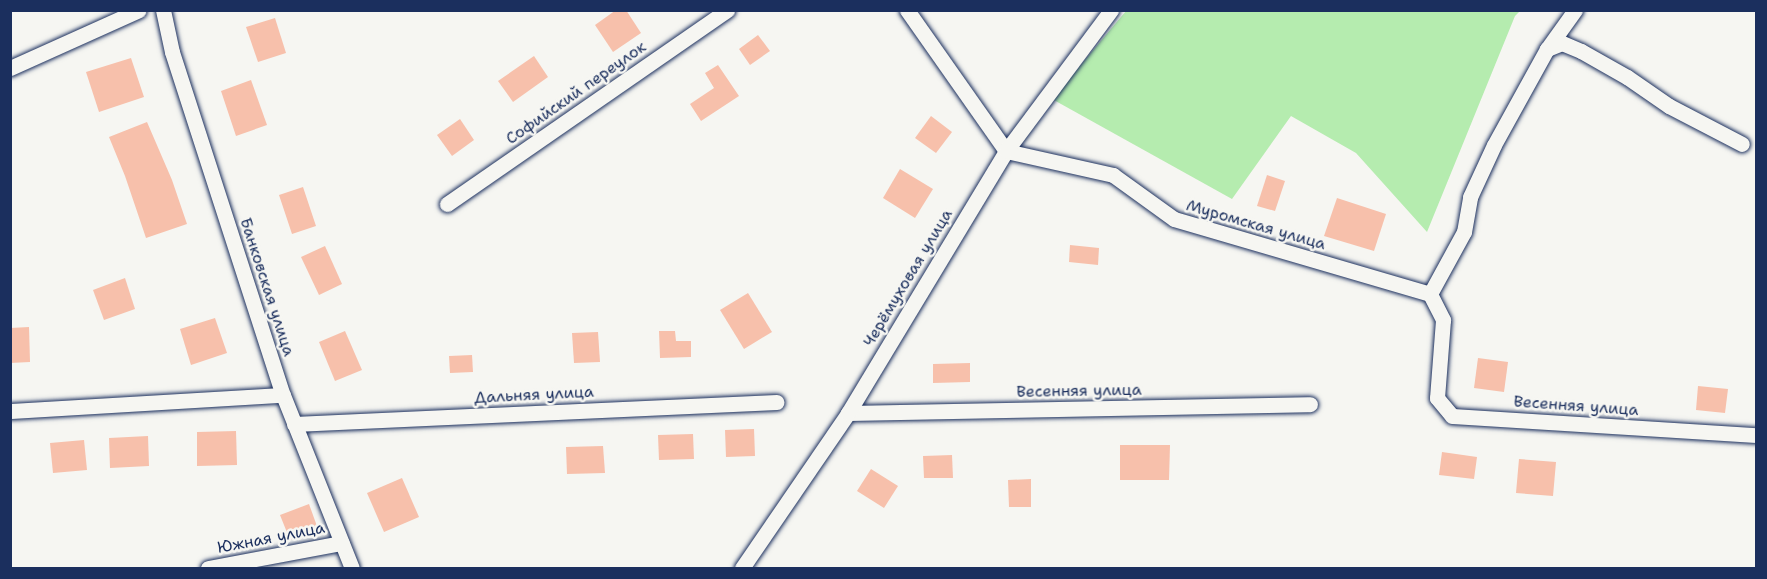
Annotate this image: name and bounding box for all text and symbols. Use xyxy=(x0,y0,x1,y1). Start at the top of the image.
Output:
street label: Софийский переулок xyxy=(502,37,650,149)
street label: Муромская улица xyxy=(1184,196,1328,254)
street label: Черёмуховая улица xyxy=(859,206,957,350)
street label: Банковская улица xyxy=(236,215,298,359)
street label: Весенняя улица xyxy=(1016,380,1142,402)
street label: Дальняя улица xyxy=(474,382,594,408)
street label: Весенняя улица xyxy=(1513,392,1639,420)
street label: Южная улица xyxy=(216,518,326,558)

